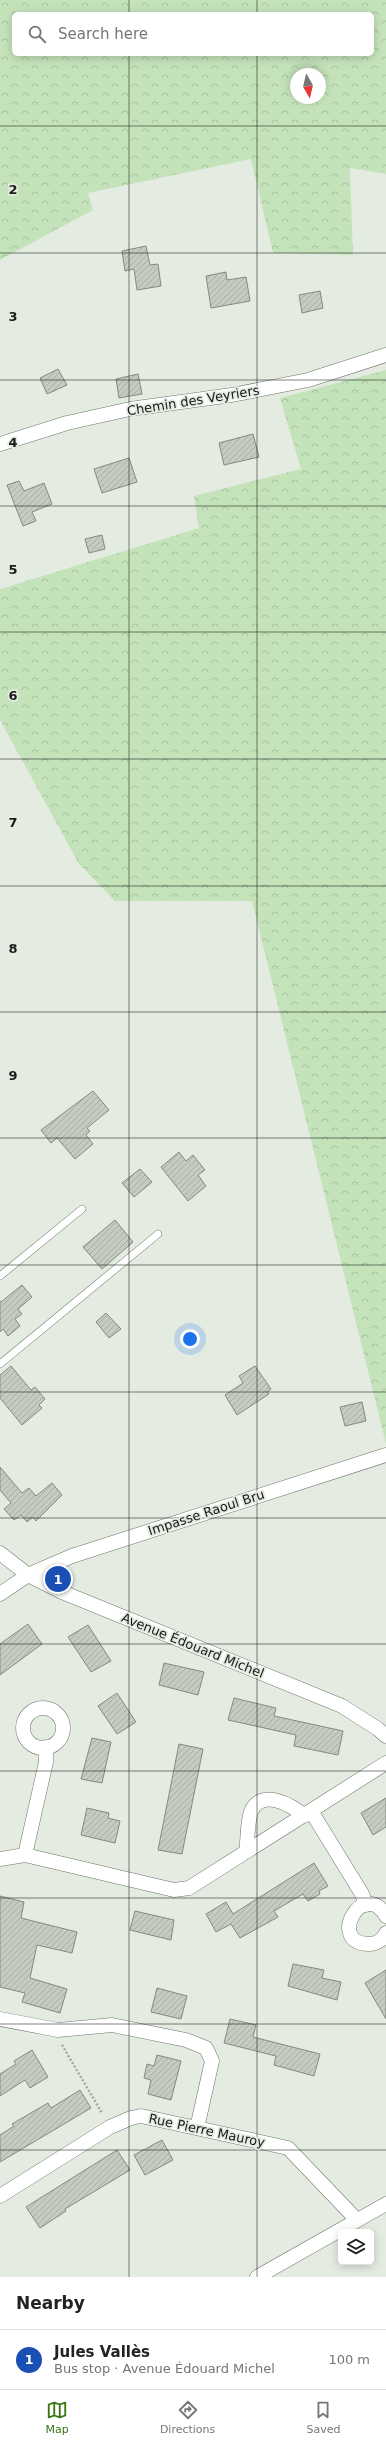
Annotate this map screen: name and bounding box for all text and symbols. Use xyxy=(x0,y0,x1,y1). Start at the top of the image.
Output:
search box xyxy=(12,12,374,56)
icon: search xyxy=(26,23,48,45)
text: Search here xyxy=(58,25,148,43)
north arrow xyxy=(290,68,326,104)
text: 2 xyxy=(8,182,18,197)
text: 3 xyxy=(8,309,18,324)
street label: Chemin des Veyriers xyxy=(126,383,261,418)
text: 4 xyxy=(8,435,18,450)
text: 5 xyxy=(8,562,18,577)
text: 6 xyxy=(8,688,18,703)
text: 7 xyxy=(8,815,18,830)
text: 8 xyxy=(8,941,18,956)
text: 9 xyxy=(8,1068,18,1083)
your location xyxy=(180,1329,200,1349)
street label: Impasse Raoul Bru xyxy=(146,1487,266,1538)
pin: 1 xyxy=(45,1564,71,1594)
street label: Avenue Édouard Michel xyxy=(119,1610,266,1681)
street label: Rue Pierre Mauroy xyxy=(147,2111,267,2150)
map controls xyxy=(338,2229,374,2265)
button: layers xyxy=(338,2229,374,2265)
text: Nearby xyxy=(16,2293,85,2313)
text: Jules Vallès xyxy=(54,2343,150,2361)
text: 1 xyxy=(24,2352,34,2367)
text: 100 m xyxy=(328,2352,370,2367)
text: Bus stop · Avenue Édouard Michel xyxy=(54,2361,275,2376)
tab: Map xyxy=(46,2399,69,2436)
tab: Directions xyxy=(160,2399,215,2436)
tab: Saved xyxy=(306,2399,340,2436)

